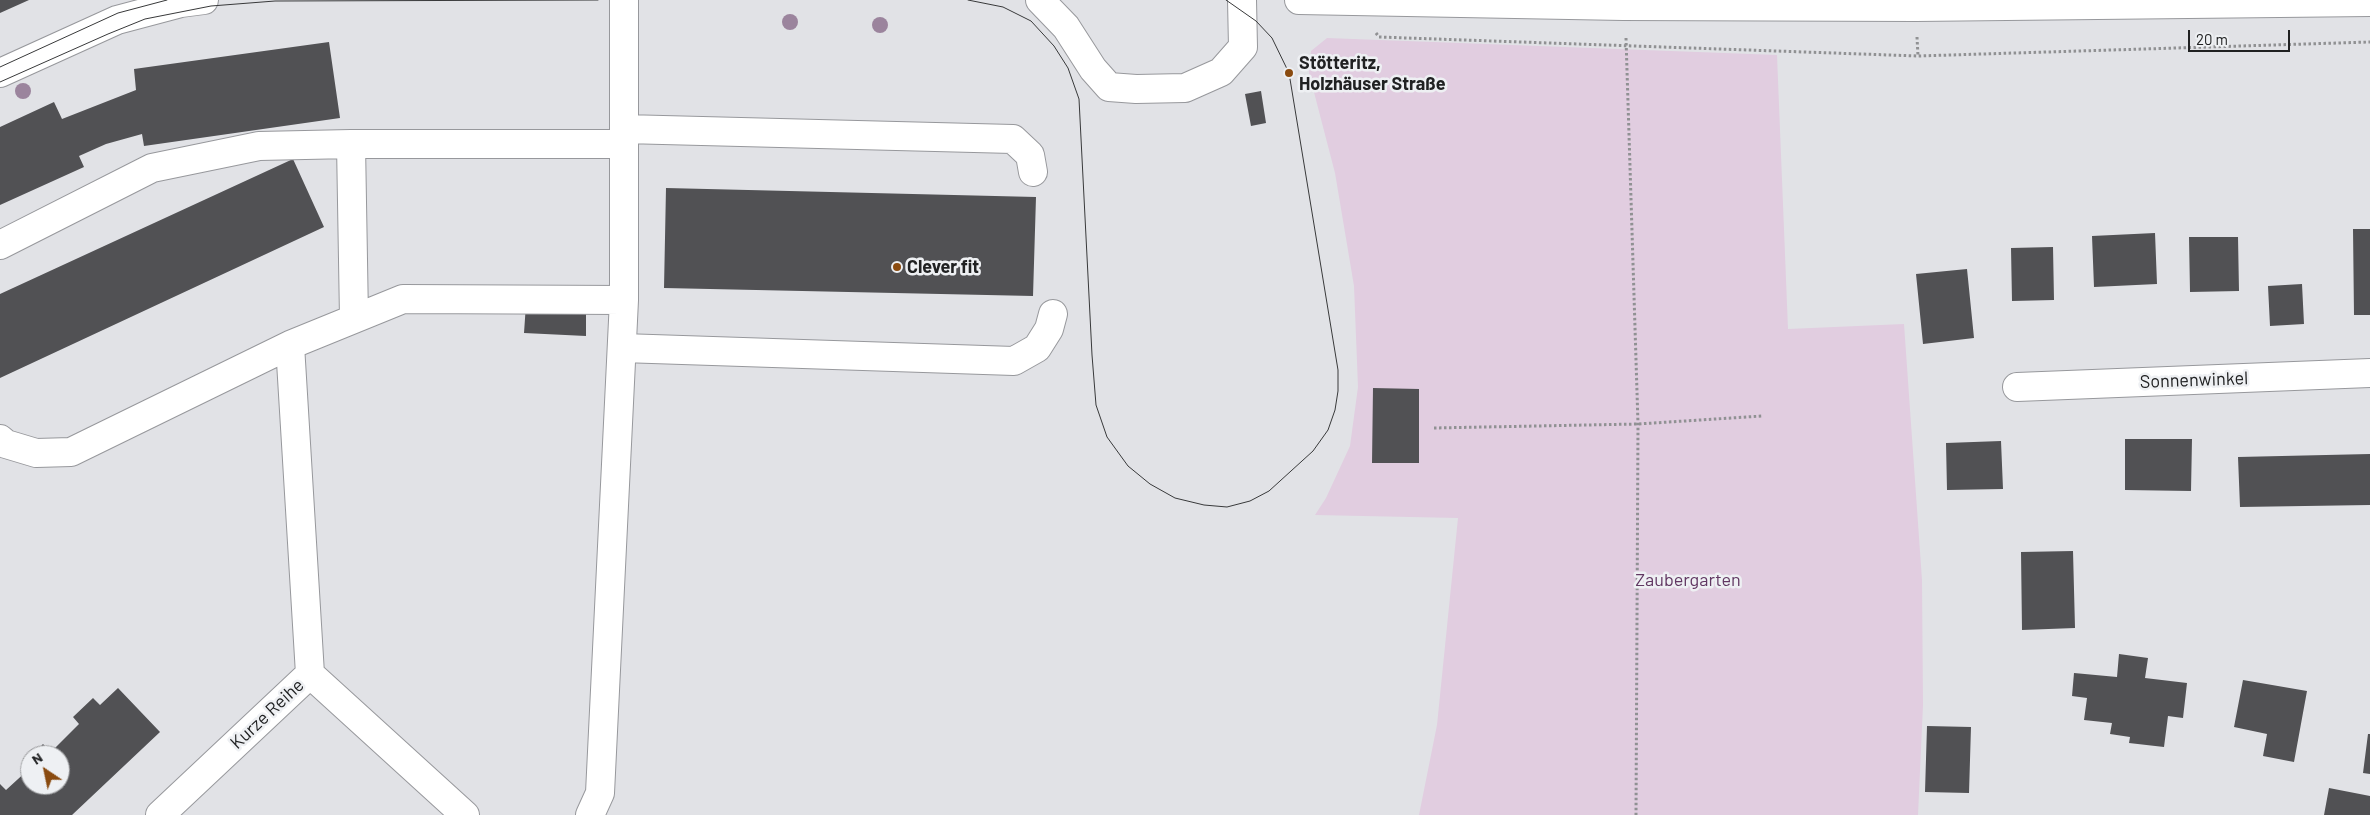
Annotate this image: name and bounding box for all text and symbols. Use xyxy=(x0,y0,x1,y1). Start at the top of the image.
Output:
scale bar xyxy=(2190,20,2292,52)
text: 20 m xyxy=(2196,30,2228,48)
place label: Stötteritz, Holzhäuser Straße xyxy=(1299,52,1446,94)
marker: Stötteritz, Holzhäuser Straße xyxy=(1283,67,1295,79)
place label: Clever fit xyxy=(907,256,979,278)
marker: Clever fit xyxy=(891,261,903,273)
street label: Sonnenwinkel xyxy=(2139,367,2249,393)
park label: Zaubergarten xyxy=(1635,569,1741,591)
street label: Kurze Reihe xyxy=(226,674,308,754)
north arrow xyxy=(20,745,70,795)
text: N xyxy=(28,748,46,768)

